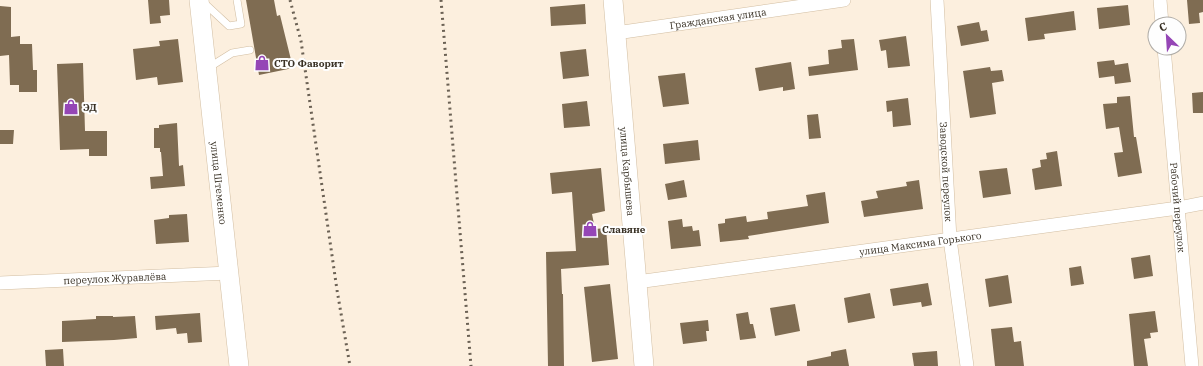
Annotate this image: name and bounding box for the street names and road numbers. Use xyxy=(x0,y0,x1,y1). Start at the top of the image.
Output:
street label: Гражданская улица xyxy=(669,5,768,32)
street label: Заводской переулок xyxy=(937,121,955,222)
street label: улица Карбышева xyxy=(617,126,637,217)
street label: улица Штеменко xyxy=(207,141,230,226)
street label: Рабочий переулок xyxy=(1167,162,1188,253)
street label: улица Максима Горького xyxy=(858,229,983,259)
street label: переулок Журавлёва xyxy=(63,270,167,287)

